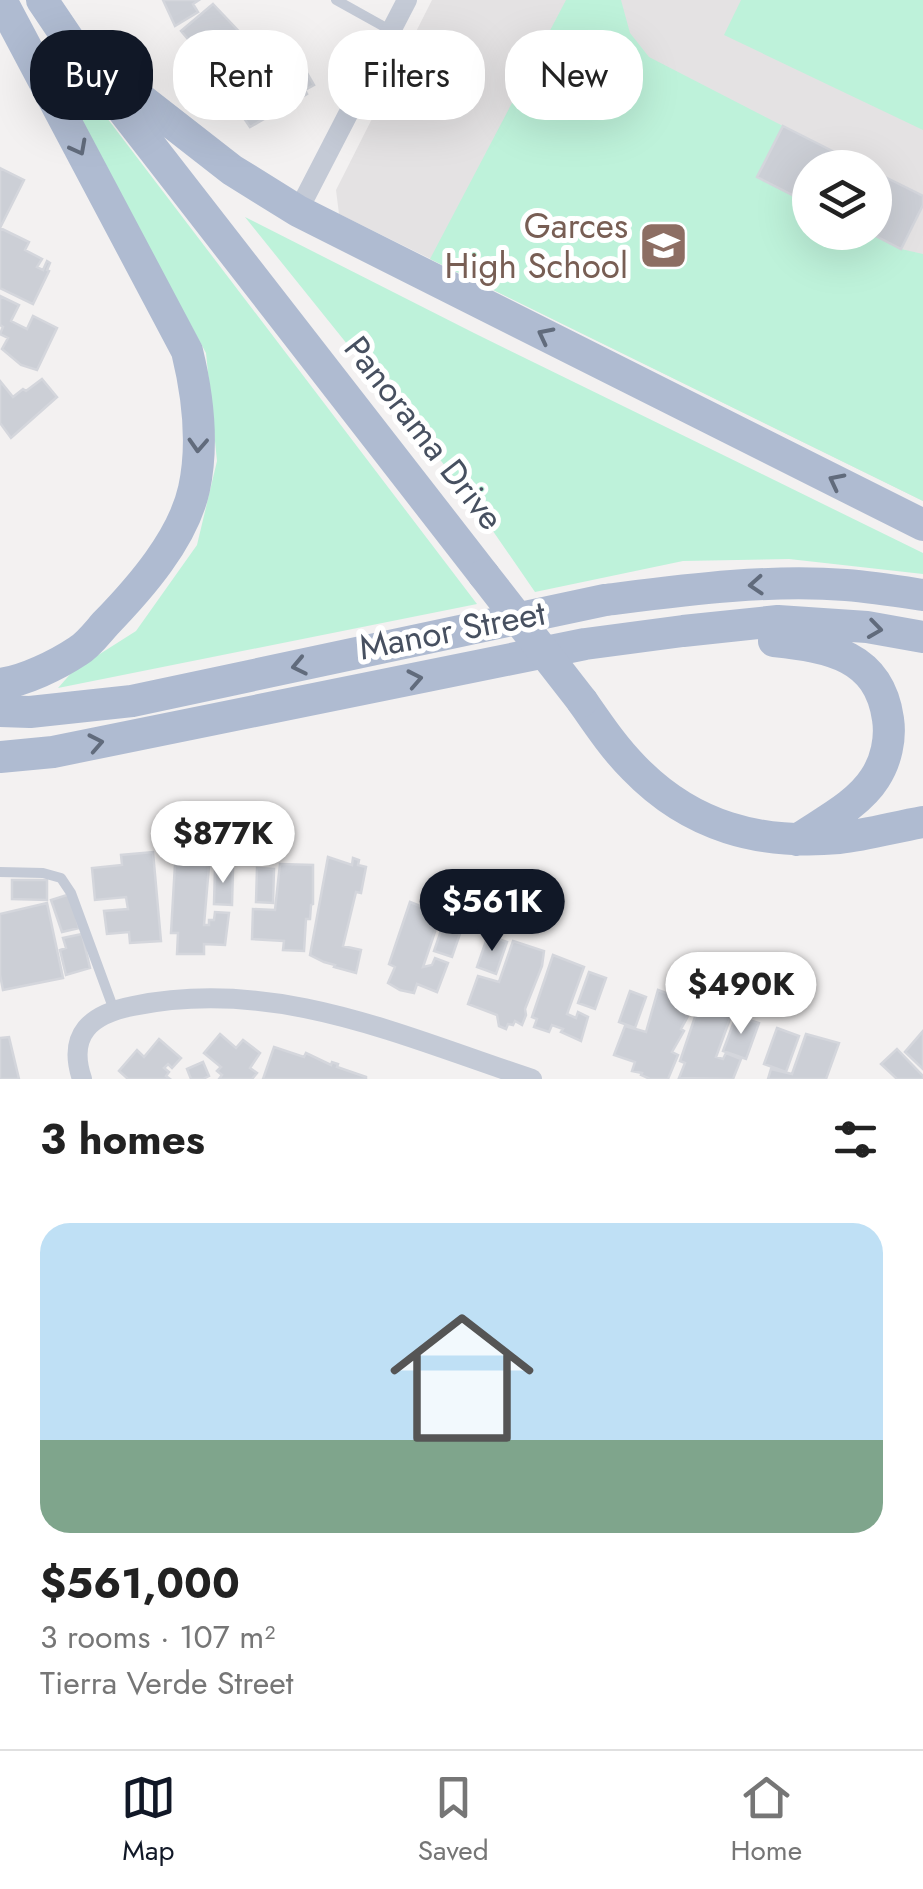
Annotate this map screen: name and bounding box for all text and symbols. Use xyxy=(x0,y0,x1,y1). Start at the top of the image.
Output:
chip: Buy xyxy=(30,30,153,120)
chip: Rent xyxy=(173,30,308,120)
chip: Filters xyxy=(328,30,485,120)
chip: New xyxy=(505,30,643,120)
one-way arrow xyxy=(67,137,87,155)
map controls xyxy=(792,150,892,250)
button: layers xyxy=(792,150,892,250)
place label: Garces High School xyxy=(444,201,628,291)
school or university icon: Garces High School xyxy=(637,220,689,272)
street label: Panorama Drive xyxy=(332,326,516,540)
one-way arrow xyxy=(538,328,556,348)
one-way arrow xyxy=(188,438,209,454)
one-way arrow xyxy=(828,474,846,493)
one-way arrow xyxy=(748,574,764,595)
street label: Manor Street xyxy=(355,587,550,673)
one-way arrow xyxy=(866,617,883,638)
one-way arrow xyxy=(291,655,308,676)
one-way arrow xyxy=(406,669,423,690)
one-way arrow xyxy=(88,734,105,755)
pin: $877K xyxy=(153,801,293,886)
text: $877K xyxy=(173,810,273,856)
pin: $561K xyxy=(422,869,562,954)
text: $561K xyxy=(442,878,542,924)
pin: $490K xyxy=(671,952,811,1037)
text: $490K xyxy=(687,961,795,1007)
text: 3 homes xyxy=(40,1109,205,1170)
icon: filters xyxy=(828,1112,883,1167)
icon: home xyxy=(372,1288,552,1468)
text: $561,000 xyxy=(40,1553,240,1614)
text: 3 rooms · 107 m² xyxy=(40,1614,275,1660)
text: Tierra Verde Street xyxy=(40,1660,293,1706)
tab: Map xyxy=(121,1770,176,1871)
tab: Saved xyxy=(418,1770,489,1871)
tab: Home xyxy=(730,1770,802,1871)

